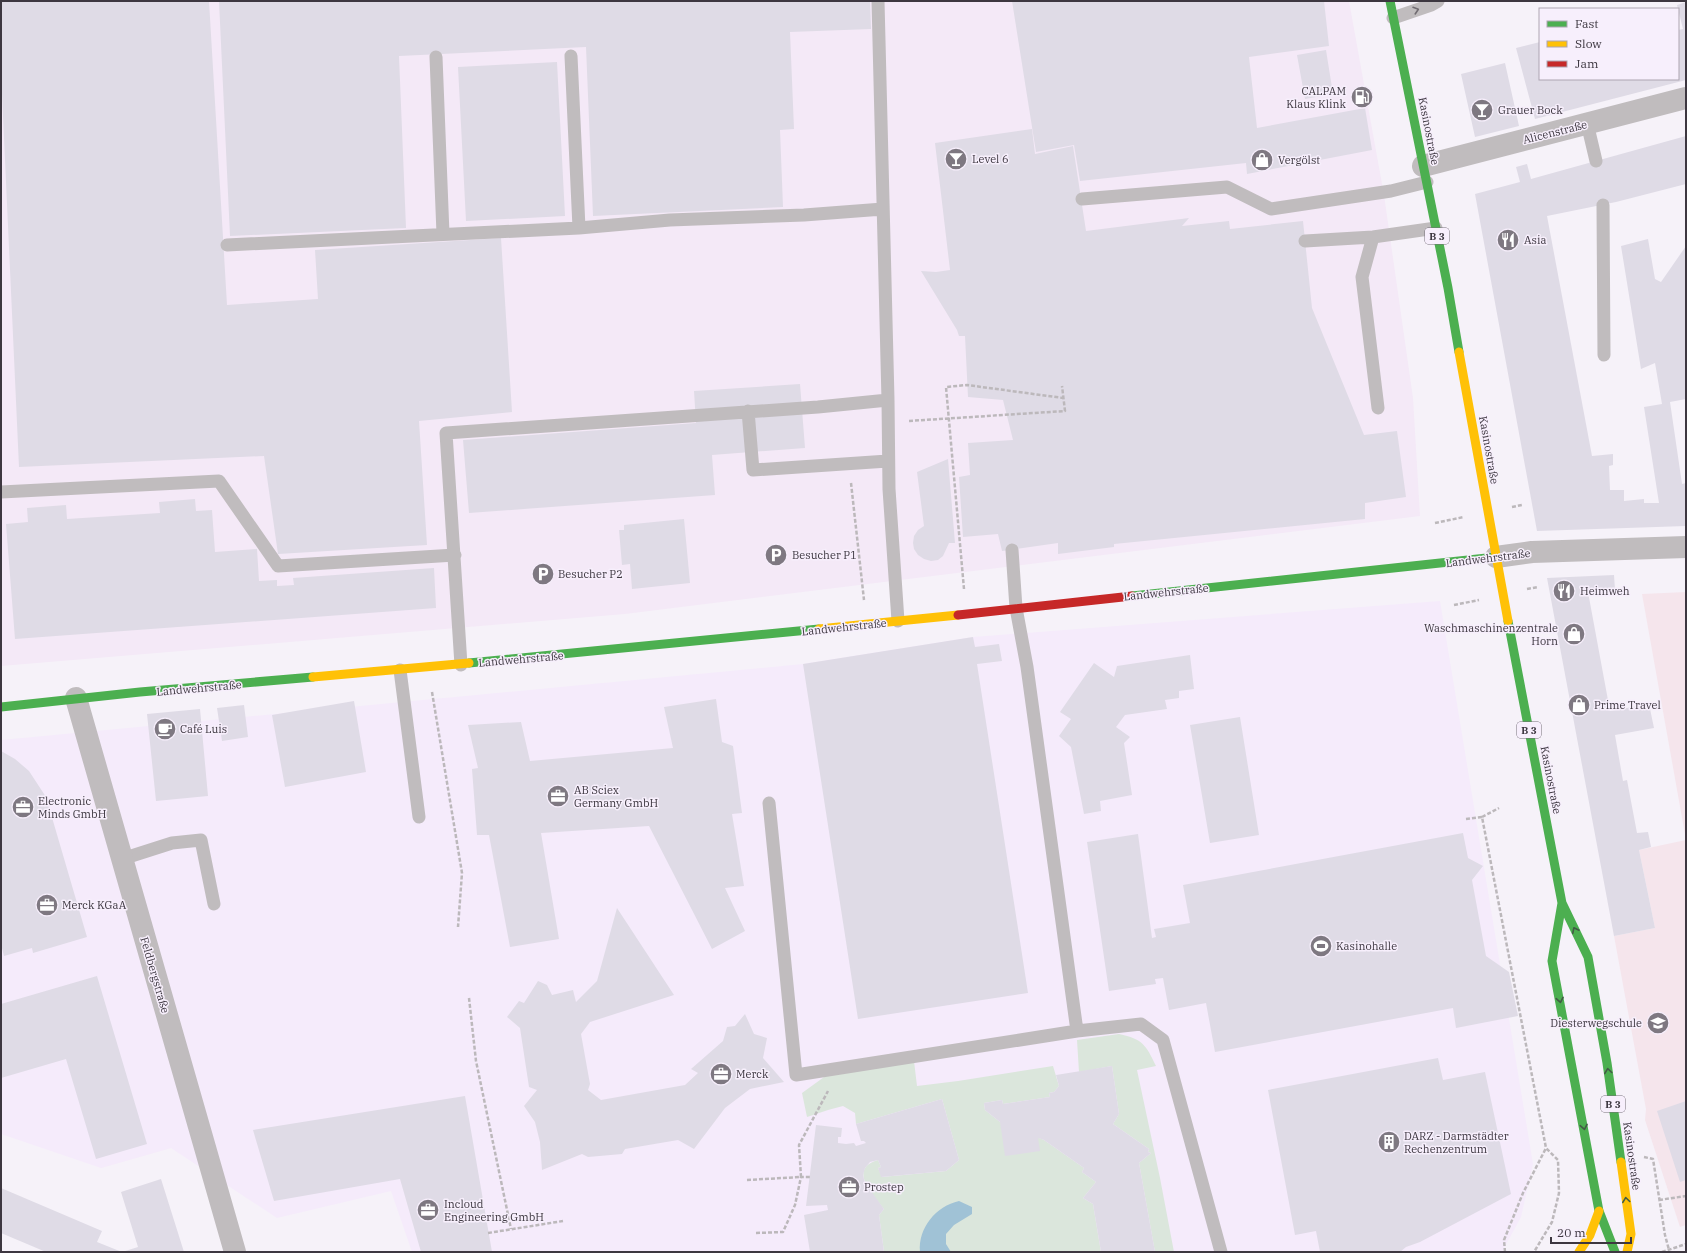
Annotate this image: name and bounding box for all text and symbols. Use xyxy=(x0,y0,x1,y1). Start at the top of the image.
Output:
one-way arrow xyxy=(1412,7,1419,15)
legend xyxy=(1539,8,1679,80)
text: Fast xyxy=(1575,16,1599,31)
text: Slow xyxy=(1575,36,1602,51)
text: Jam xyxy=(1575,56,1599,71)
place label: CALPAM Klaus Klink xyxy=(1286,84,1347,111)
fuel station icon: CALPAM Klaus Klink xyxy=(1349,84,1375,110)
street label: Kasinostraße xyxy=(1416,96,1442,166)
bar icon: Grauer Bock xyxy=(1469,97,1495,123)
place label: Grauer Bock xyxy=(1498,103,1563,117)
street label: Alicenstraße xyxy=(1521,117,1589,147)
bar icon: Level 6 xyxy=(943,146,969,172)
shop icon: Vergölst xyxy=(1249,147,1275,173)
place label: Level 6 xyxy=(972,152,1009,166)
place label: Vergölst xyxy=(1278,153,1320,167)
restaurant icon: Asia xyxy=(1495,227,1521,253)
road number: B 3 xyxy=(1425,228,1449,244)
place label: Asia xyxy=(1524,233,1546,247)
street label: Kasinostraße xyxy=(1476,415,1502,485)
parking icon: Besucher P1 xyxy=(763,542,789,568)
street label: Landwehrstraße xyxy=(1445,546,1531,570)
place label: Besucher P1 xyxy=(792,548,857,562)
parking icon: Besucher P2 xyxy=(530,561,556,587)
place label: Besucher P2 xyxy=(558,567,623,581)
restaurant icon: Heimweh xyxy=(1551,578,1577,604)
street label: Landwehrstraße xyxy=(1123,581,1209,603)
place label: Heimweh xyxy=(1580,584,1630,598)
street label: Landwehrstraße xyxy=(801,616,887,638)
place label: Waschmaschinenzentrale Horn xyxy=(1424,621,1558,648)
shop icon: Waschmaschinenzentrale Horn xyxy=(1561,621,1587,647)
street label: Landwehrstraße xyxy=(478,648,564,670)
street label: Landwehrstraße xyxy=(156,677,242,699)
shop icon: Prime Travel xyxy=(1566,692,1592,718)
place label: Prime Travel xyxy=(1594,698,1661,712)
cafe icon: Café Luis xyxy=(152,716,178,742)
place label: Café Luis xyxy=(180,722,227,736)
road number: B 3 xyxy=(1517,722,1541,738)
street label: Kasinostraße xyxy=(1538,745,1564,815)
office icon: AB Sciex Germany GmbH xyxy=(545,783,571,809)
place label: AB Sciex Germany GmbH xyxy=(574,783,658,810)
office icon: Electronic Minds GmbH xyxy=(10,794,36,820)
place label: Electronic Minds GmbH xyxy=(38,794,107,821)
office icon: Merck KGaA xyxy=(34,892,60,918)
place label: Merck KGaA xyxy=(62,898,127,912)
one-way arrow xyxy=(1572,926,1580,934)
sports icon: Kasinohalle xyxy=(1308,933,1334,959)
street label: Feldbergstraße xyxy=(137,935,173,1015)
place label: Kasinohalle xyxy=(1336,939,1397,953)
one-way arrow xyxy=(1555,996,1563,1003)
school or university icon: Diesterwegschule xyxy=(1645,1010,1671,1036)
place label: Diesterwegschule xyxy=(1550,1016,1642,1030)
office icon: Merck xyxy=(708,1061,734,1087)
place label: Merck xyxy=(736,1067,769,1081)
one-way arrow xyxy=(1604,1068,1613,1074)
road number: B 3 xyxy=(1601,1096,1625,1112)
street label: Kasinostraße xyxy=(1620,1121,1644,1191)
one-way arrow xyxy=(1579,1124,1588,1130)
building icon: DARZ - Darmstädter Rechenzentrum xyxy=(1376,1129,1402,1155)
place label: DARZ - Darmstädter Rechenzentrum xyxy=(1404,1129,1509,1156)
office icon: Prostep xyxy=(836,1174,862,1200)
place label: Prostep xyxy=(864,1180,904,1194)
office icon: Incloud Engineering GmbH xyxy=(415,1197,441,1223)
place label: Incloud Engineering GmbH xyxy=(444,1197,544,1224)
one-way arrow xyxy=(1622,1197,1631,1203)
scale bar xyxy=(1551,1219,1631,1245)
text: 20 m xyxy=(1557,1225,1586,1240)

